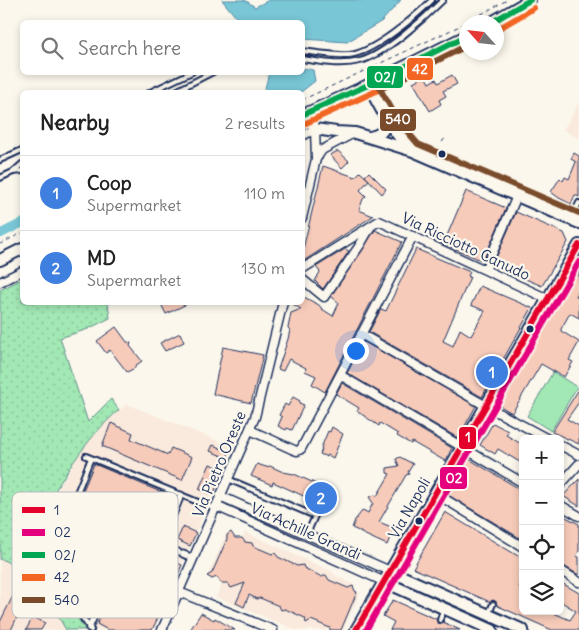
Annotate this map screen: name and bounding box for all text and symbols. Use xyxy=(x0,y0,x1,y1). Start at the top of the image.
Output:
north arrow xyxy=(459,15,504,60)
search box xyxy=(20,20,305,75)
icon: search xyxy=(38,34,66,62)
text: Search here xyxy=(78,36,181,60)
line badge: 42 xyxy=(406,57,434,81)
text: 42 xyxy=(412,60,428,78)
line badge: 02/ xyxy=(366,65,404,89)
text: 02/ xyxy=(374,68,396,86)
line badge: 540 xyxy=(379,108,417,132)
text: Nearby xyxy=(40,109,110,136)
text: 540 xyxy=(385,110,411,128)
text: 2 results xyxy=(225,113,285,133)
unlabelled marker xyxy=(437,149,447,159)
text: Coop xyxy=(87,171,132,195)
text: 1 xyxy=(53,183,59,203)
text: 110 m xyxy=(244,183,285,203)
text: Supermarket xyxy=(87,195,181,215)
street label: Via Ricciotto Canudo xyxy=(399,208,533,284)
text: MD xyxy=(87,246,116,270)
text: 2 xyxy=(52,258,60,278)
text: 130 m xyxy=(241,258,285,278)
text: Supermarket xyxy=(87,270,181,290)
unlabelled marker xyxy=(525,324,535,334)
your location xyxy=(343,338,369,364)
pin: 1 xyxy=(476,353,508,391)
street label: Via Pietro Oreste xyxy=(188,408,250,520)
line badge: 1 xyxy=(458,426,477,450)
text: 1 xyxy=(465,428,471,446)
map controls xyxy=(519,435,564,615)
button: + xyxy=(519,435,564,480)
line badge: 02 xyxy=(439,466,468,490)
text: 02 xyxy=(446,469,463,487)
street label: Via Napoli xyxy=(384,474,434,542)
pin: 2 xyxy=(305,479,337,517)
button: − xyxy=(519,480,564,525)
legend xyxy=(12,492,178,618)
street label: Via Achille Grandi xyxy=(248,498,364,564)
text: 1 xyxy=(54,501,60,519)
unlabelled marker xyxy=(414,516,424,526)
text: 02 xyxy=(54,523,71,541)
button: locate xyxy=(519,525,564,570)
text: 02/ xyxy=(54,546,76,564)
text: 42 xyxy=(54,568,70,586)
button: layers xyxy=(519,570,564,615)
text: 540 xyxy=(54,591,79,609)

